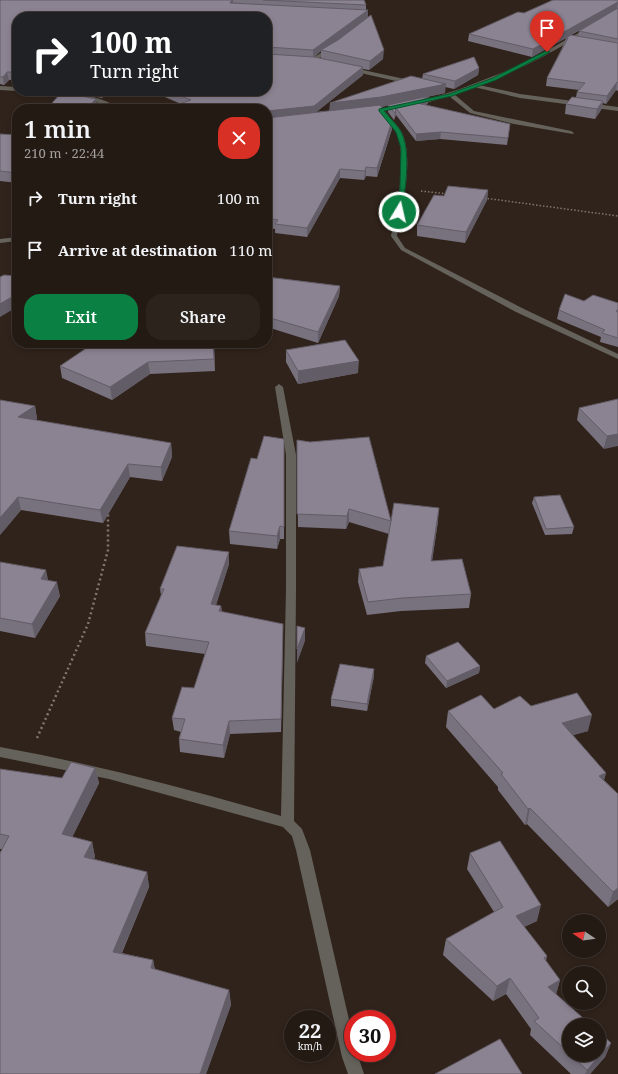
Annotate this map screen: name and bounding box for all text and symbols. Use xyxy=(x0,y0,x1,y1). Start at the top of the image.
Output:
pin xyxy=(530,11,564,52)
icon: arrive xyxy=(536,17,558,39)
text: 100 m xyxy=(90,23,172,61)
icon: right xyxy=(24,28,76,80)
text: Turn right xyxy=(90,59,179,83)
text: 1 min xyxy=(24,112,91,145)
button: close xyxy=(218,117,260,159)
text: 210 m · 22:44 xyxy=(24,144,104,162)
icon: right xyxy=(24,187,46,209)
text: Turn right xyxy=(58,188,137,208)
text: 100 m xyxy=(217,188,260,208)
position arrow xyxy=(378,191,420,233)
icon: arrive xyxy=(24,239,46,261)
text: Arrive at destination xyxy=(58,240,217,260)
text: 110 m xyxy=(229,240,273,260)
button: Exit xyxy=(24,294,138,340)
button: Share xyxy=(146,294,260,340)
north arrow xyxy=(562,914,606,958)
map controls xyxy=(562,914,606,1062)
button: search xyxy=(562,966,606,1010)
speed limit sign: 30 xyxy=(344,1010,396,1062)
text: 22 xyxy=(299,1017,321,1044)
button: layers xyxy=(562,1018,606,1062)
text: km/h xyxy=(298,1039,322,1053)

